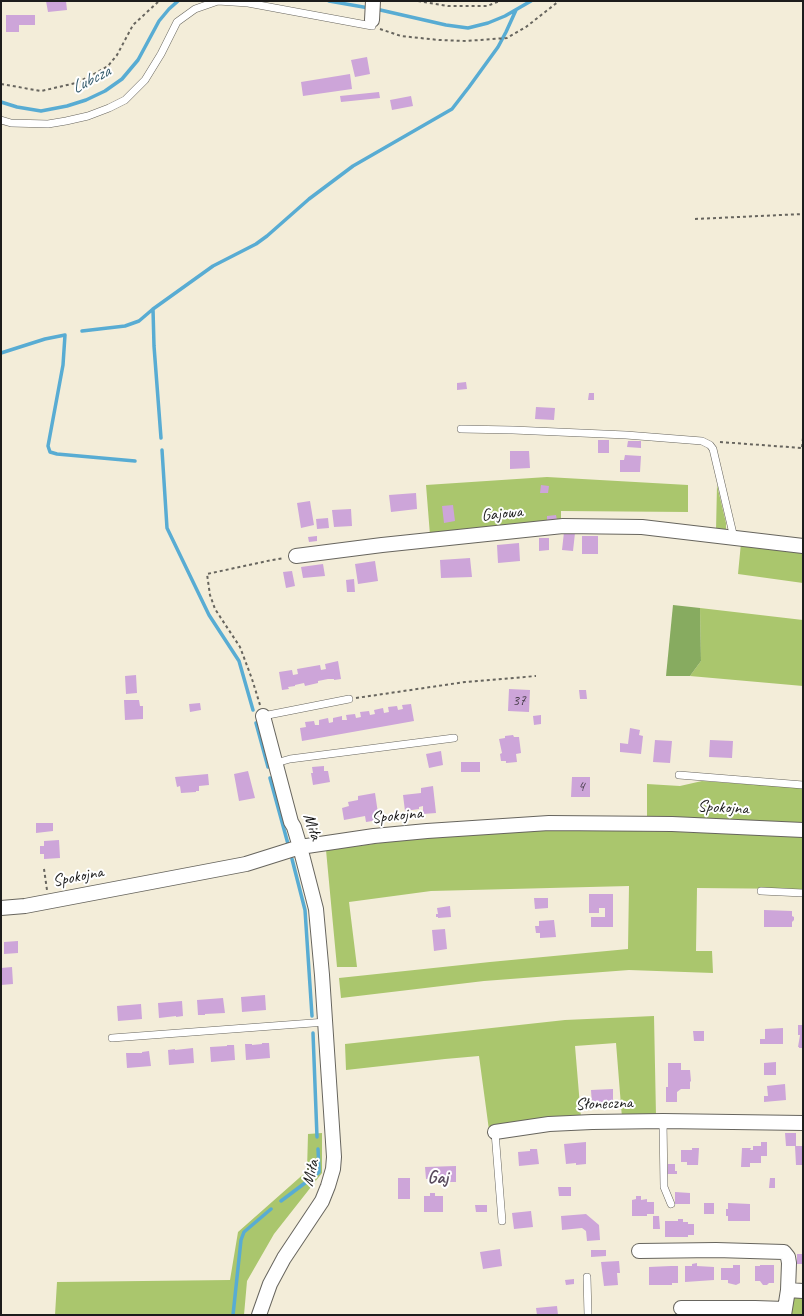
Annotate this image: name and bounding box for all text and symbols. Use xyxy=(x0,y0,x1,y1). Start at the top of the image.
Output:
water label: Lubcza xyxy=(68,61,114,99)
street label: Gajowa xyxy=(481,502,523,526)
house number: 37 xyxy=(512,692,526,710)
house number: 4 xyxy=(578,778,584,796)
street label: Spokojna xyxy=(697,796,749,820)
street label: Spokojna xyxy=(371,803,423,829)
street label: Miła xyxy=(298,811,326,843)
street label: Spokojna xyxy=(51,862,105,892)
street label: Słoneczna xyxy=(575,1093,633,1115)
street label: Miła xyxy=(298,1158,324,1188)
district label: Gaj xyxy=(428,1167,448,1189)

